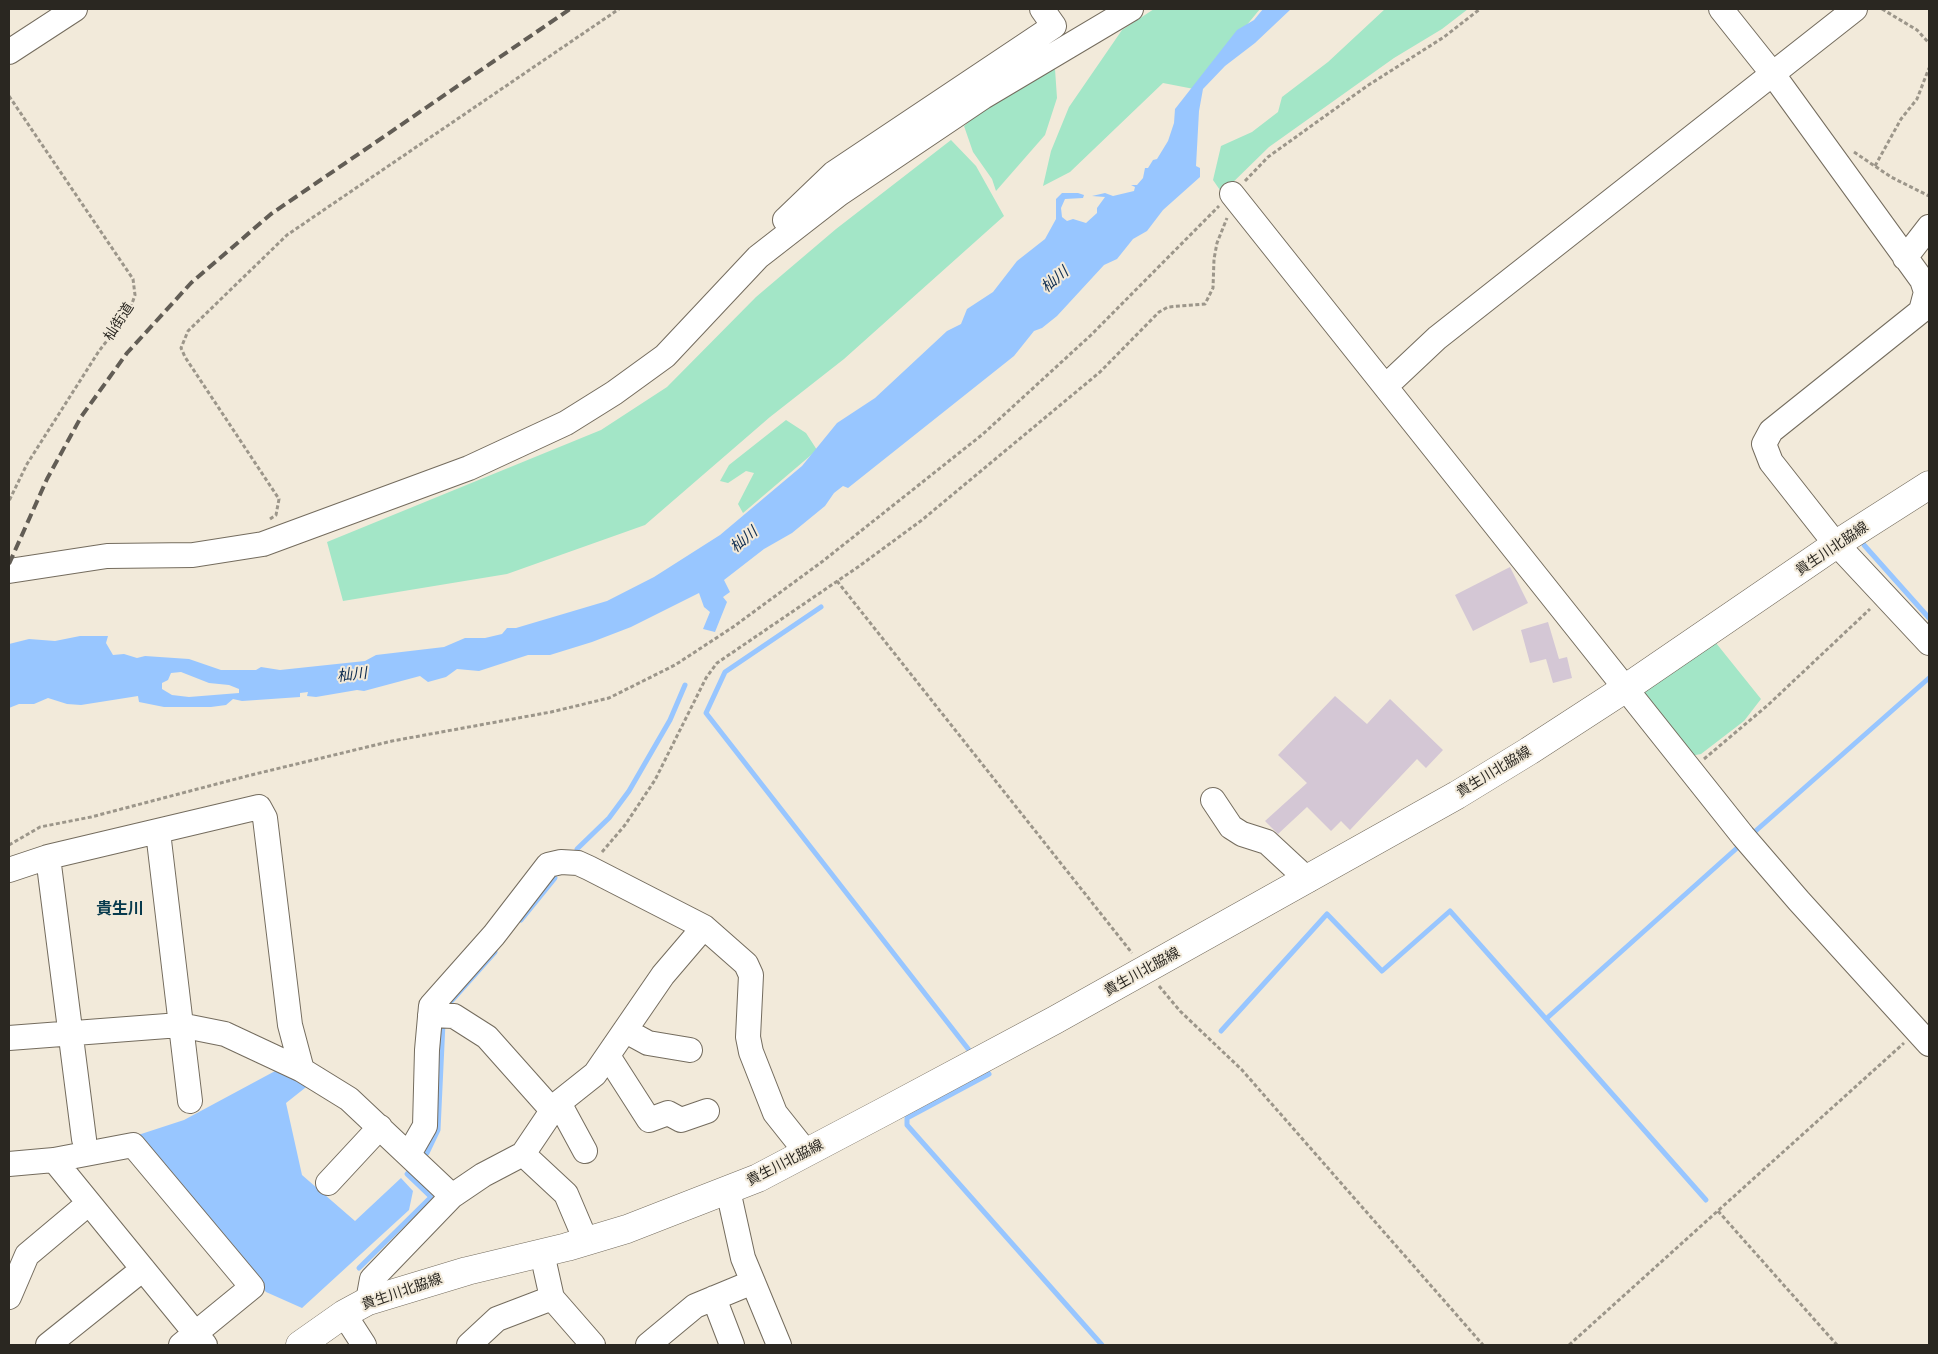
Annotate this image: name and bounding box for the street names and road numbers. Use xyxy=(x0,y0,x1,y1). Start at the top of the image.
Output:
street label: 杣街道 xyxy=(101,300,137,344)
street label: 貴生川北脇線 xyxy=(1792,519,1872,579)
street label: 貴生川北脇線 xyxy=(1454,743,1534,801)
street label: 貴生川北脇線 xyxy=(1101,944,1183,1000)
street label: 貴生川北脇線 xyxy=(744,1136,826,1190)
street label: 貴生川北脇線 xyxy=(360,1270,444,1314)

